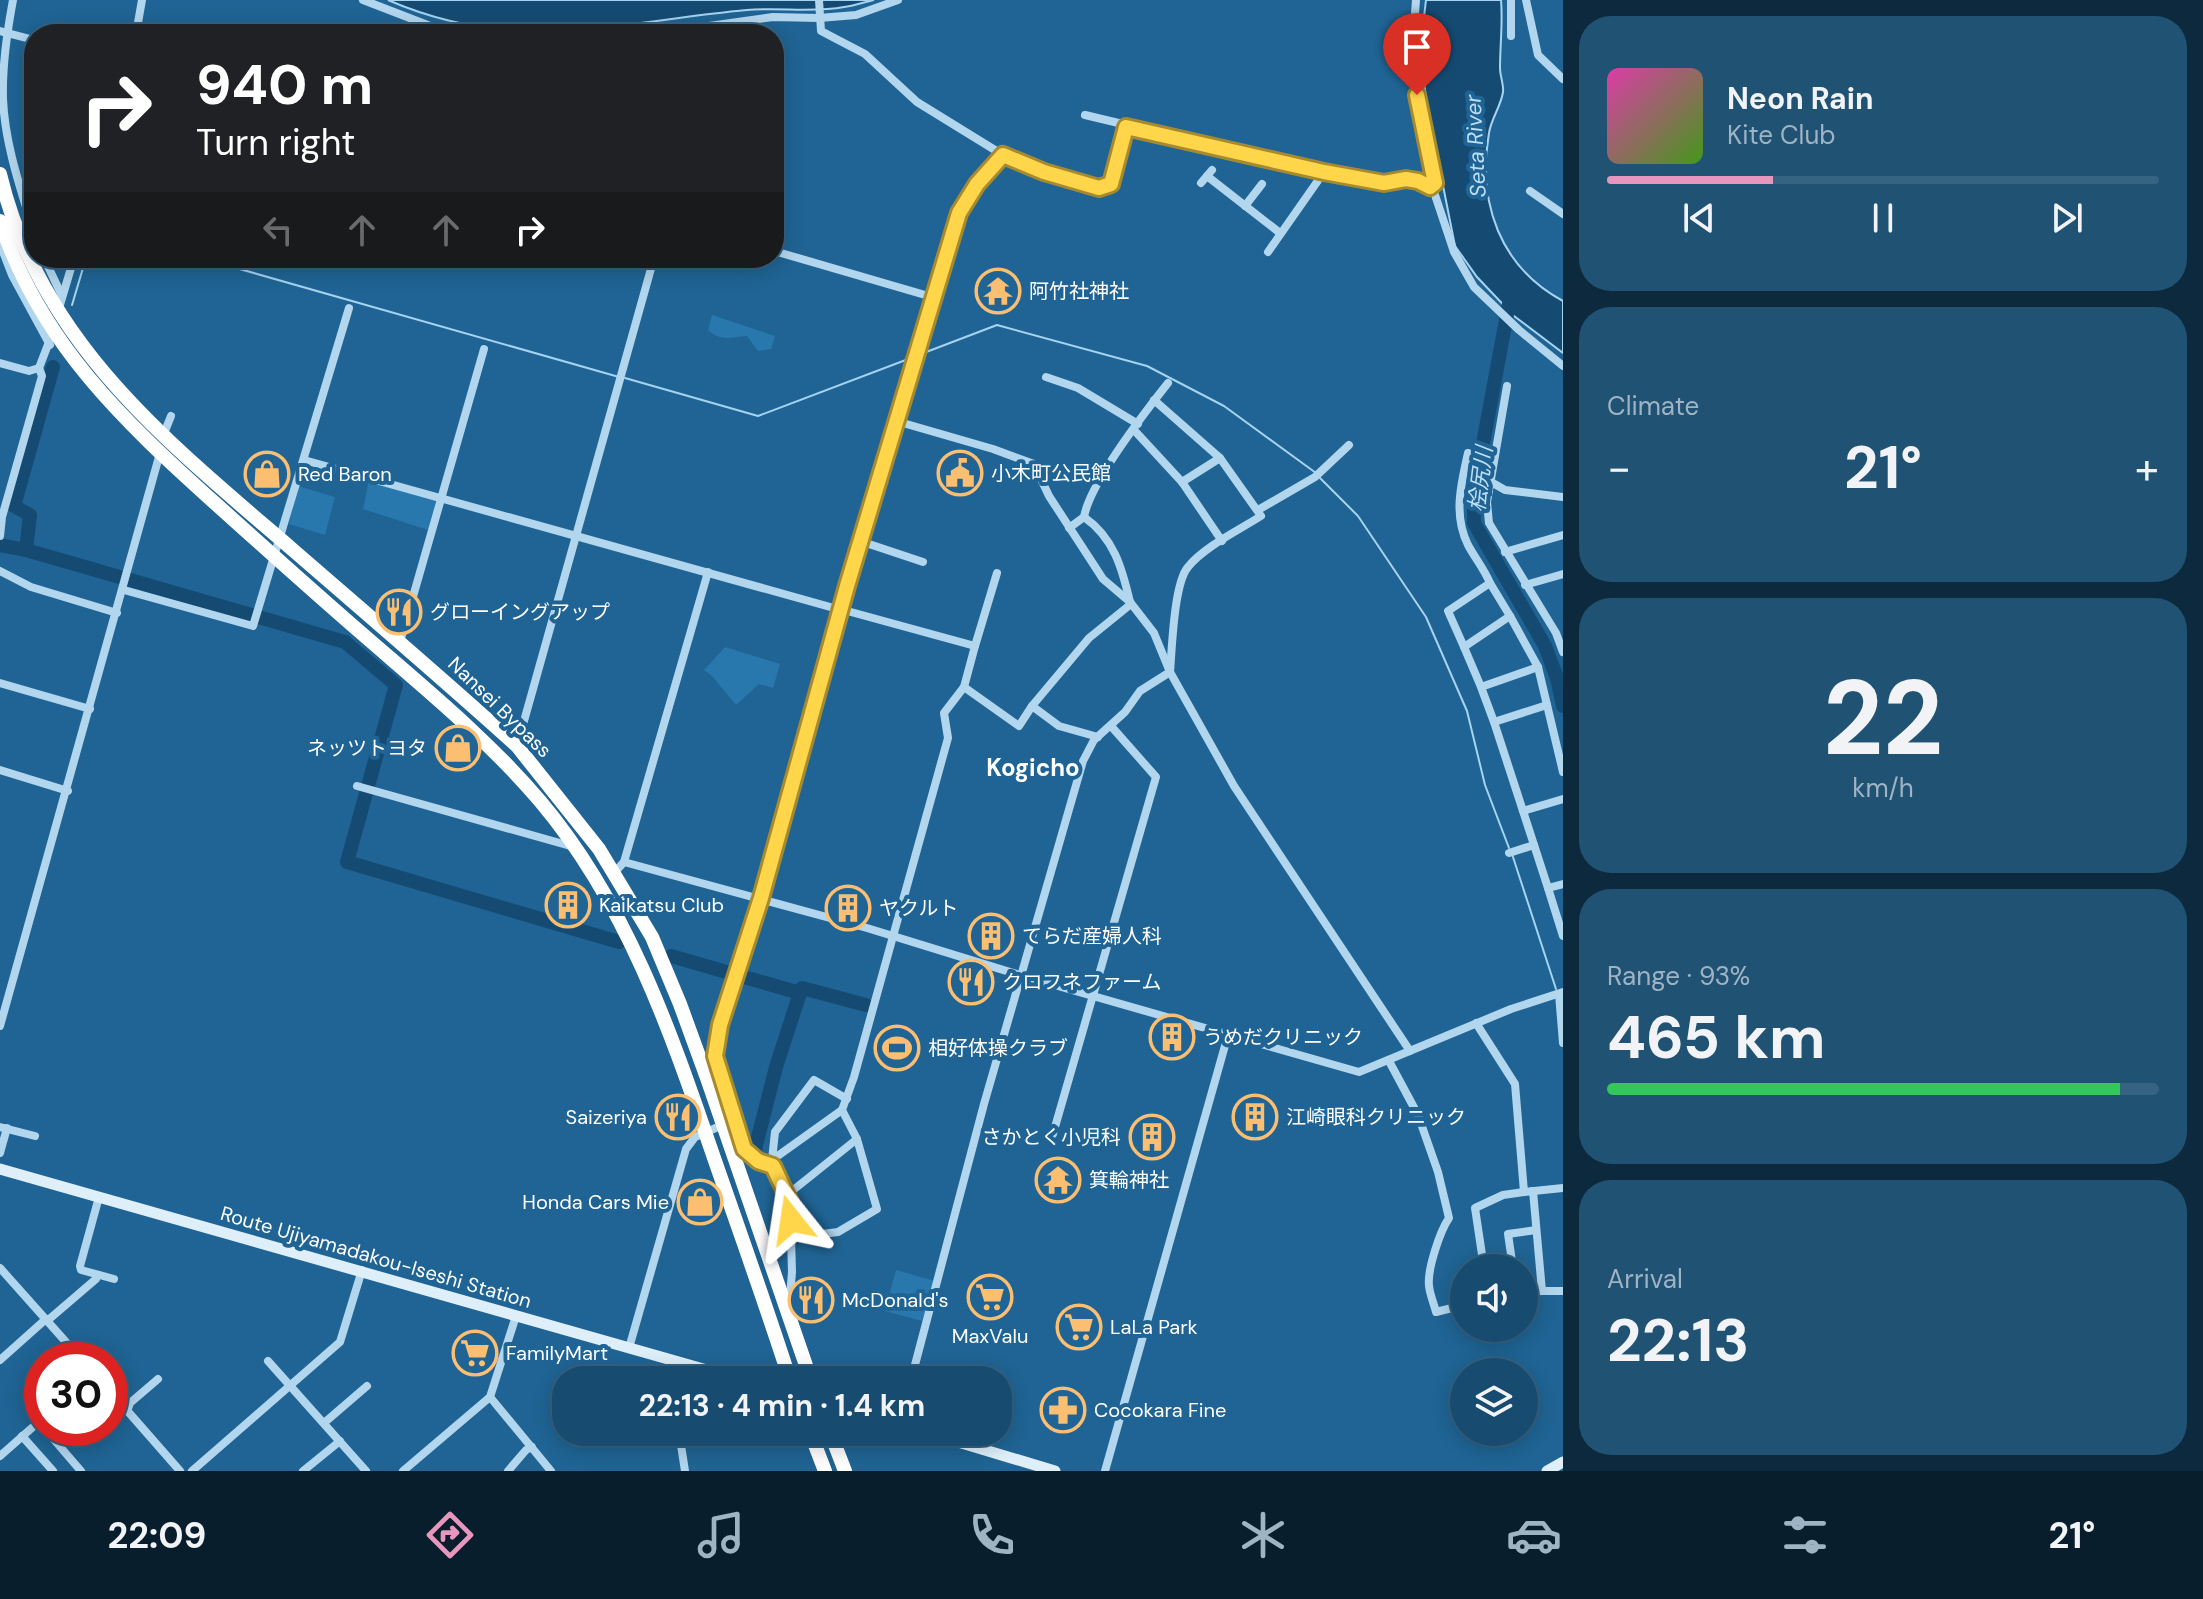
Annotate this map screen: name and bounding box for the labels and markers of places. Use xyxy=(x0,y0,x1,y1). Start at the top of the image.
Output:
pin xyxy=(1383,13,1451,95)
temple icon: 阿竹社神社 xyxy=(974,267,1022,315)
place label: 阿竹社神社 xyxy=(1029,278,1129,304)
public building icon: 小木町公民館 xyxy=(936,449,984,497)
shop icon: Red Baron xyxy=(243,450,291,498)
place label: 小木町公民館 xyxy=(991,460,1111,486)
place label: Red Baron xyxy=(298,461,392,487)
restaurant icon: グローイングアップ xyxy=(375,588,423,636)
place label: グローイングアップ xyxy=(430,599,610,625)
shop icon: ネッツトヨタ xyxy=(434,724,482,772)
place label: ネッツトヨタ xyxy=(307,735,427,761)
building icon: Kaikatsu Club xyxy=(544,881,592,929)
building icon: ヤクルト xyxy=(824,884,872,932)
place label: Kaikatsu Club xyxy=(599,892,724,918)
place label: ヤクルト xyxy=(879,895,958,921)
building icon: てらだ産婦人科 xyxy=(967,912,1015,960)
place label: てらだ産婦人科 xyxy=(1022,923,1162,949)
restaurant icon: クロフネファーム xyxy=(947,958,995,1006)
place label: クロフネファーム xyxy=(1002,969,1161,995)
building icon: うめだクリニック xyxy=(1148,1013,1196,1061)
sports icon: 相好体操クラブ xyxy=(873,1024,921,1072)
place label: うめだクリニック xyxy=(1203,1024,1363,1050)
place label: 相好体操クラブ xyxy=(928,1035,1068,1061)
restaurant icon: Saizeriya xyxy=(654,1093,702,1141)
building icon: 江崎眼科クリニック xyxy=(1231,1093,1279,1141)
place label: Saizeriya xyxy=(566,1104,647,1130)
place label: 江崎眼科クリニック xyxy=(1286,1104,1466,1130)
building icon: さかとく小児科 xyxy=(1128,1113,1176,1161)
place label: さかとく小児科 xyxy=(982,1124,1121,1150)
temple icon: 箕輪神社 xyxy=(1034,1156,1082,1204)
place label: 箕輪神社 xyxy=(1089,1167,1169,1193)
shop icon: Honda Cars Mie xyxy=(676,1178,724,1226)
place label: Honda Cars Mie xyxy=(522,1189,669,1215)
supermarket icon: MaxValu xyxy=(966,1273,1014,1321)
restaurant icon: McDonald's xyxy=(787,1276,835,1324)
place label: McDonald's xyxy=(842,1287,948,1313)
supermarket icon: LaLa Park xyxy=(1055,1303,1103,1351)
place label: LaLa Park xyxy=(1110,1314,1198,1340)
place label: MaxValu xyxy=(952,1323,1028,1349)
supermarket icon: FamilyMart xyxy=(451,1329,499,1377)
place label: FamilyMart xyxy=(506,1340,608,1366)
pharmacy icon: Cocokara Fine xyxy=(1039,1386,1087,1434)
place label: Cocokara Fine xyxy=(1094,1397,1226,1423)

